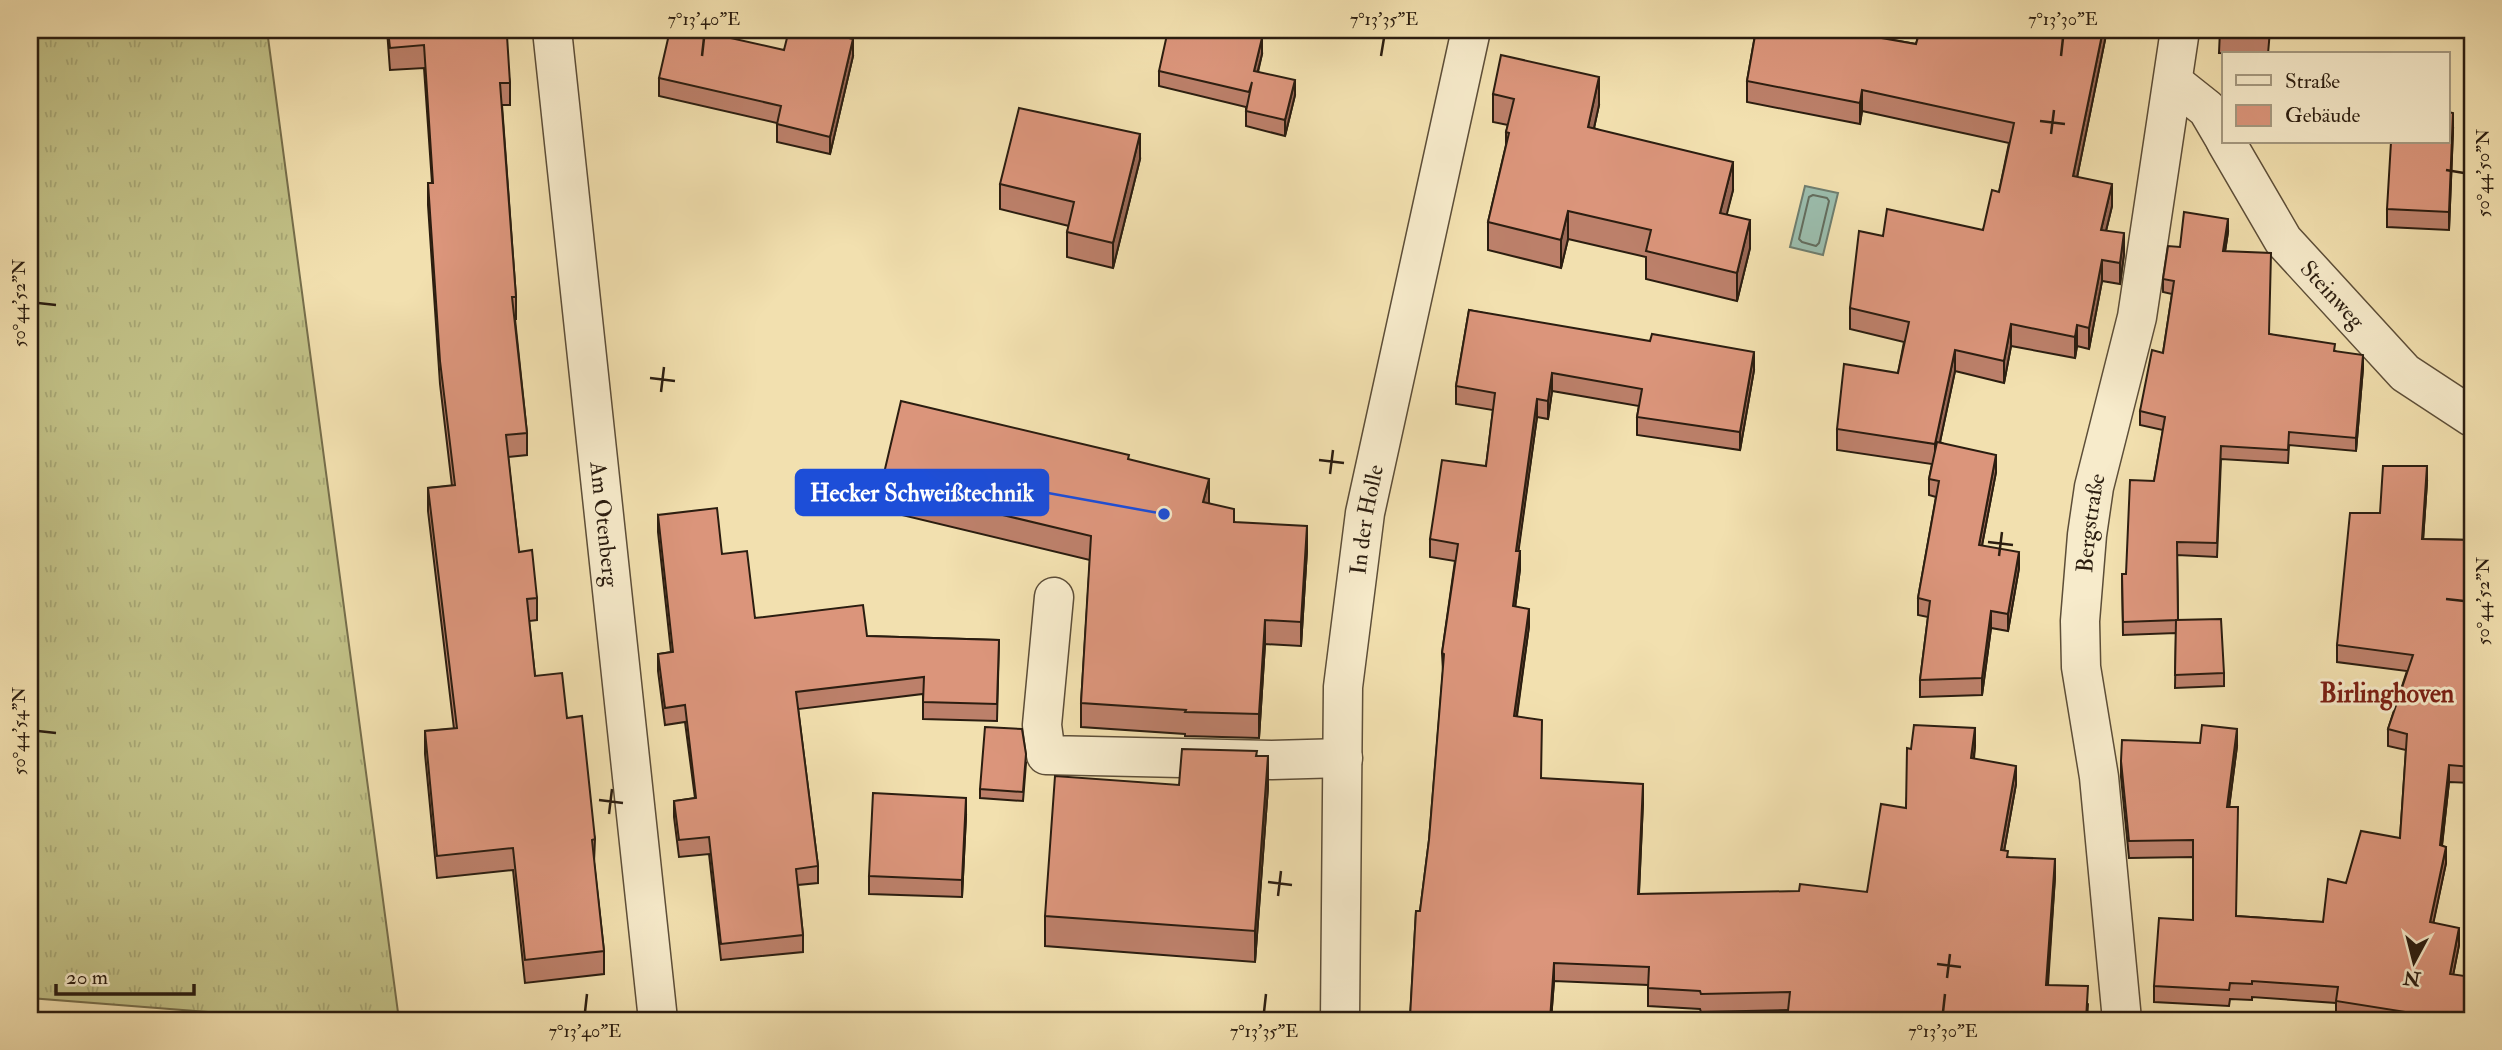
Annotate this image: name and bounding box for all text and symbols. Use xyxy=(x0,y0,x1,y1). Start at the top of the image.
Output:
text: 7°13'40"E xyxy=(668,8,740,31)
text: 7°13'35"E xyxy=(1350,8,1418,31)
text: 7°13'30"E xyxy=(2028,8,2098,31)
legend xyxy=(2222,52,2450,144)
text: Straße xyxy=(2285,68,2340,95)
text: Gebäude xyxy=(2285,102,2361,129)
text: 50°44'50"N xyxy=(2472,129,2495,217)
street label: Steinweg xyxy=(2294,254,2372,335)
text: 50°44'52"N xyxy=(8,259,31,347)
street label: Am Otenberg xyxy=(584,459,626,589)
street label: In der Holle xyxy=(1343,461,1390,576)
callout: Hecker Schweißtechnik xyxy=(796,470,1048,515)
street label: Bergstraße xyxy=(2069,470,2111,574)
text: Hecker Schweißtechnik xyxy=(810,478,1034,509)
text: 50°44'52"N xyxy=(2472,557,2495,645)
district label: Birlinghoven xyxy=(2320,678,2455,711)
text: 50°44'54"N xyxy=(8,687,31,775)
north arrow xyxy=(2380,928,2450,998)
scale bar xyxy=(56,952,194,996)
text: 20 m xyxy=(66,964,108,991)
text: N xyxy=(2401,965,2423,991)
text: 7°13'40"E xyxy=(549,1020,621,1043)
text: 7°13'35"E xyxy=(1230,1020,1298,1043)
text: 7°13'30"E xyxy=(1908,1020,1978,1043)

